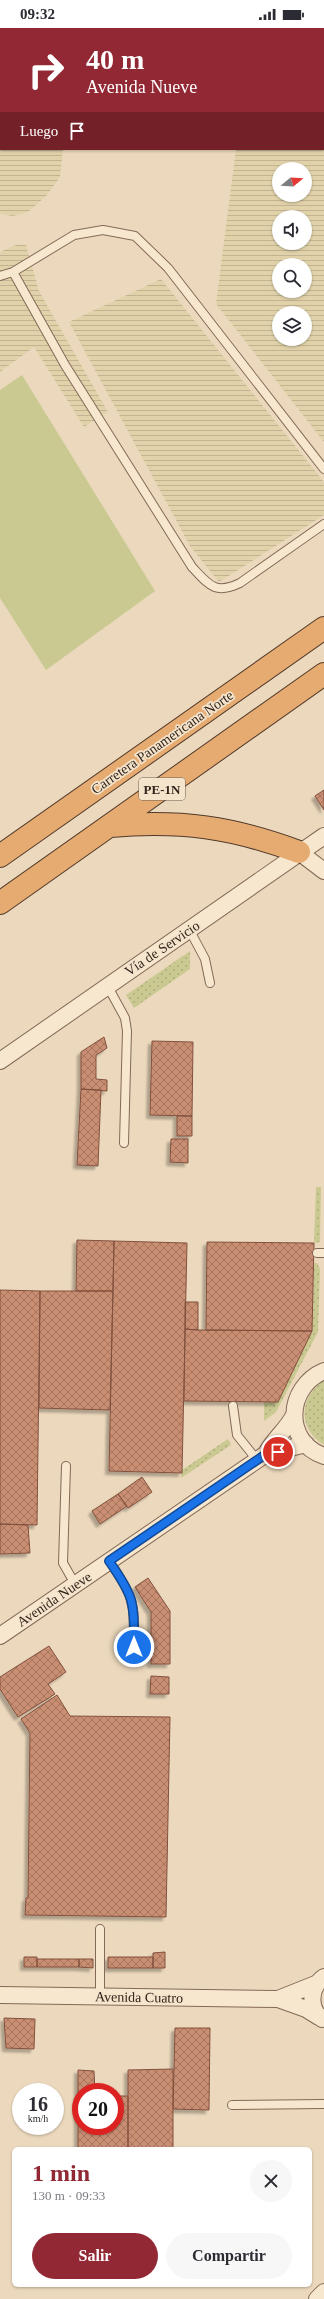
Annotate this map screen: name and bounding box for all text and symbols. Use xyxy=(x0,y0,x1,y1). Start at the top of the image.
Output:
text: 09:32 xyxy=(20,6,55,22)
icon: right xyxy=(20,44,72,96)
text: 40 m xyxy=(86,44,144,75)
text: Avenida Nueve xyxy=(86,77,197,97)
icon: arrive xyxy=(66,120,88,142)
text: Luego xyxy=(20,123,58,139)
north arrow xyxy=(272,162,312,202)
map controls xyxy=(272,162,312,346)
button: sound xyxy=(272,210,312,250)
button: search xyxy=(272,258,312,298)
button: layers xyxy=(272,306,312,346)
street label: Carretera Panamericana Norte xyxy=(89,688,236,797)
road number: PE-1N xyxy=(139,778,185,800)
street label: Vía de Servicio xyxy=(122,918,203,979)
pin xyxy=(261,1435,295,1469)
icon: arrive xyxy=(267,1441,289,1463)
street label: Avenida Nueve xyxy=(14,1569,94,1630)
position arrow xyxy=(113,1626,155,1668)
street label: Avenida Cuatro xyxy=(95,1989,183,2006)
speed limit sign: 20 xyxy=(72,2083,124,2135)
text: 16 xyxy=(28,2093,48,2115)
text: km/h xyxy=(28,2113,48,2124)
text: 1 min xyxy=(32,2160,90,2186)
button: close xyxy=(250,2160,292,2202)
text: 130 m · 09:33 xyxy=(32,2188,105,2203)
button: Salir xyxy=(32,2233,158,2279)
button: Compartir xyxy=(166,2233,292,2279)

